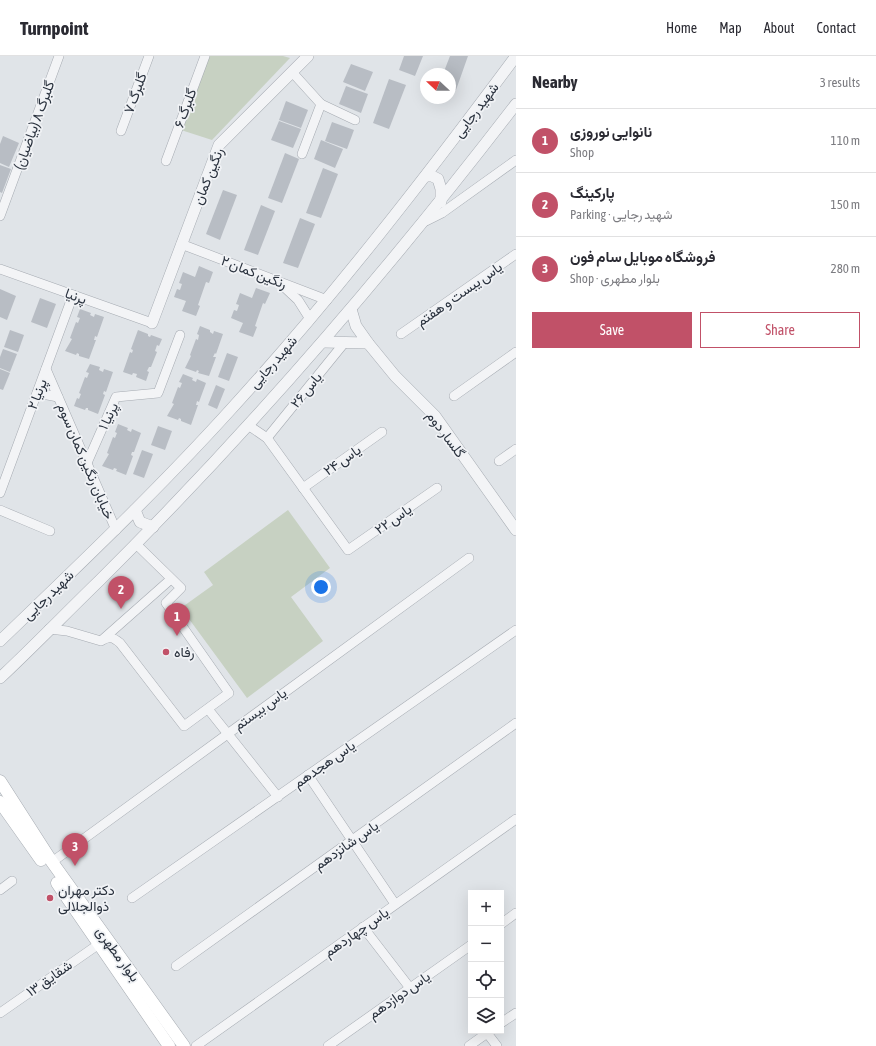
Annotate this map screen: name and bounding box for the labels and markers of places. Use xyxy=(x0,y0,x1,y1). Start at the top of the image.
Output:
pin: 2 xyxy=(108,576,134,609)
pin: 1 xyxy=(164,603,190,636)
place label: رفاه xyxy=(174,644,195,661)
marker: رفاه xyxy=(161,647,171,657)
pin: 3 xyxy=(62,833,88,866)
place label: دکتر مهران ذوالجلالی xyxy=(58,882,115,915)
marker: دکتر مهران ذوالجلالی xyxy=(45,893,55,903)

